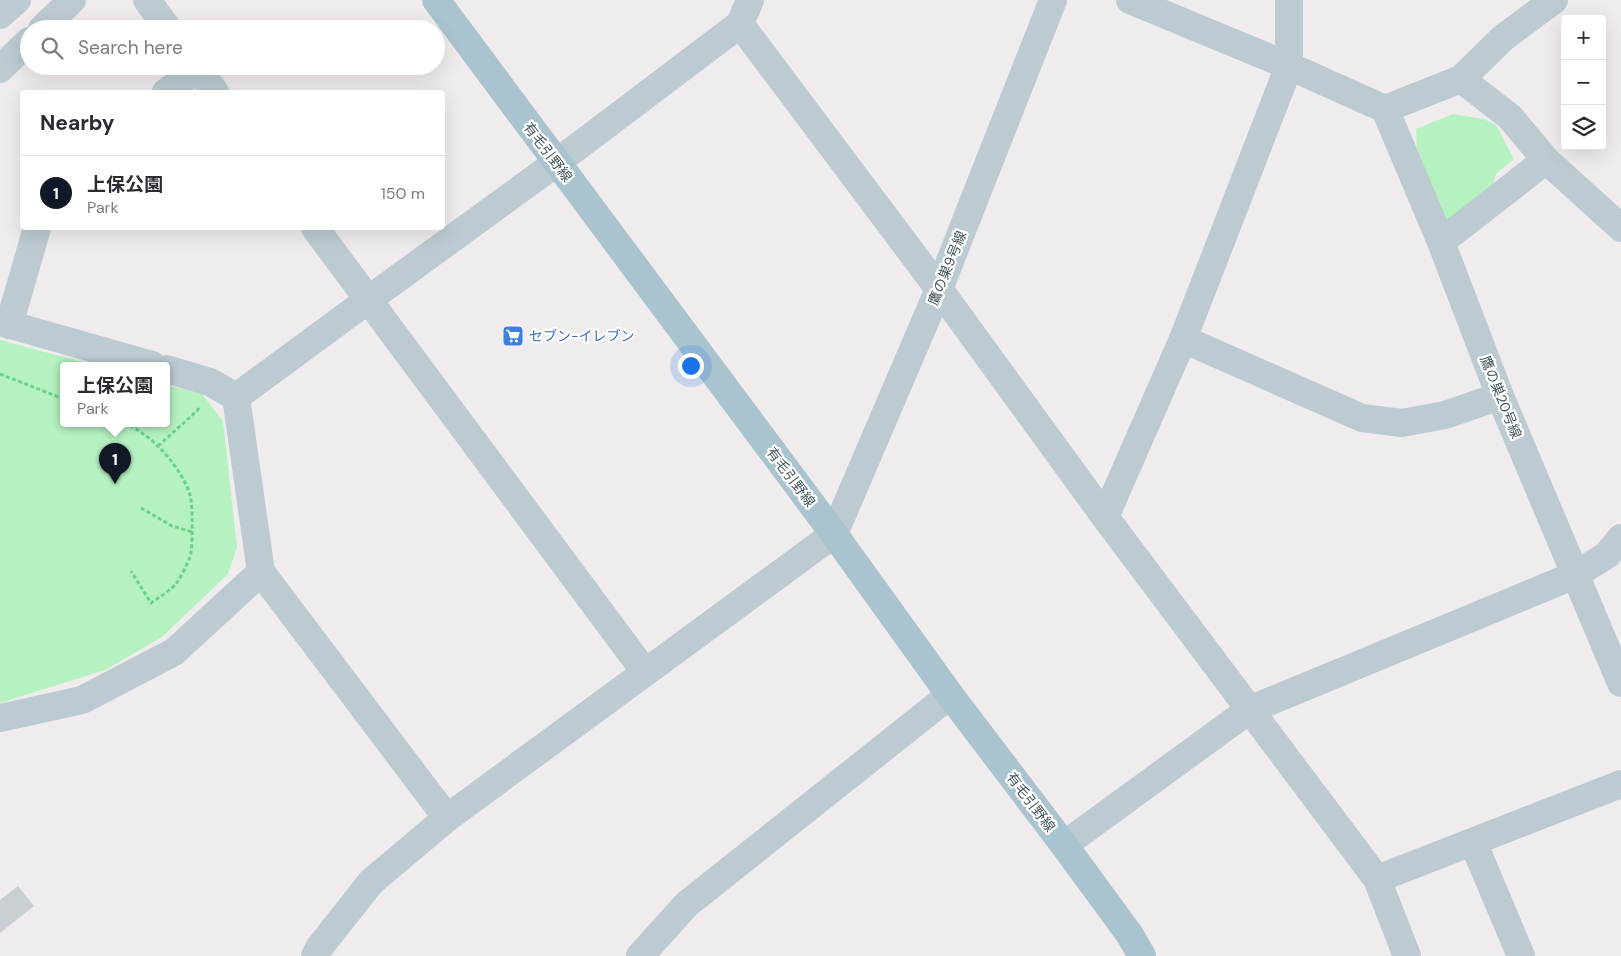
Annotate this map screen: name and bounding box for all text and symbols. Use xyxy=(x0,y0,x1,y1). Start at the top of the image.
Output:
map controls xyxy=(1561,15,1606,150)
button: + xyxy=(1561,15,1606,60)
search box xyxy=(20,20,445,75)
icon: search xyxy=(38,34,66,62)
text: Search here xyxy=(78,35,183,60)
button: − xyxy=(1561,60,1606,105)
button: layers xyxy=(1561,105,1606,150)
text: Nearby xyxy=(40,109,114,137)
street label: 有毛引野線 xyxy=(520,119,576,185)
text: 上保公園 xyxy=(87,172,163,197)
text: 1 xyxy=(53,183,59,204)
text: 150 m xyxy=(381,183,425,204)
text: Park xyxy=(87,197,119,218)
street label: 鷹の巣9号線 xyxy=(924,228,970,308)
supermarket icon: セブン-イレブン xyxy=(501,324,525,348)
place label: セブン-イレブン xyxy=(529,327,635,345)
your location xyxy=(678,353,704,379)
street label: 鷹の巣20号線 xyxy=(1476,353,1526,441)
popup xyxy=(60,362,170,427)
text: 上保公園 xyxy=(77,373,153,398)
text: Park xyxy=(77,398,109,419)
pin: 1 xyxy=(99,443,131,484)
street label: 有毛引野線 xyxy=(763,444,819,510)
street label: 有毛引野線 xyxy=(1003,769,1059,835)

